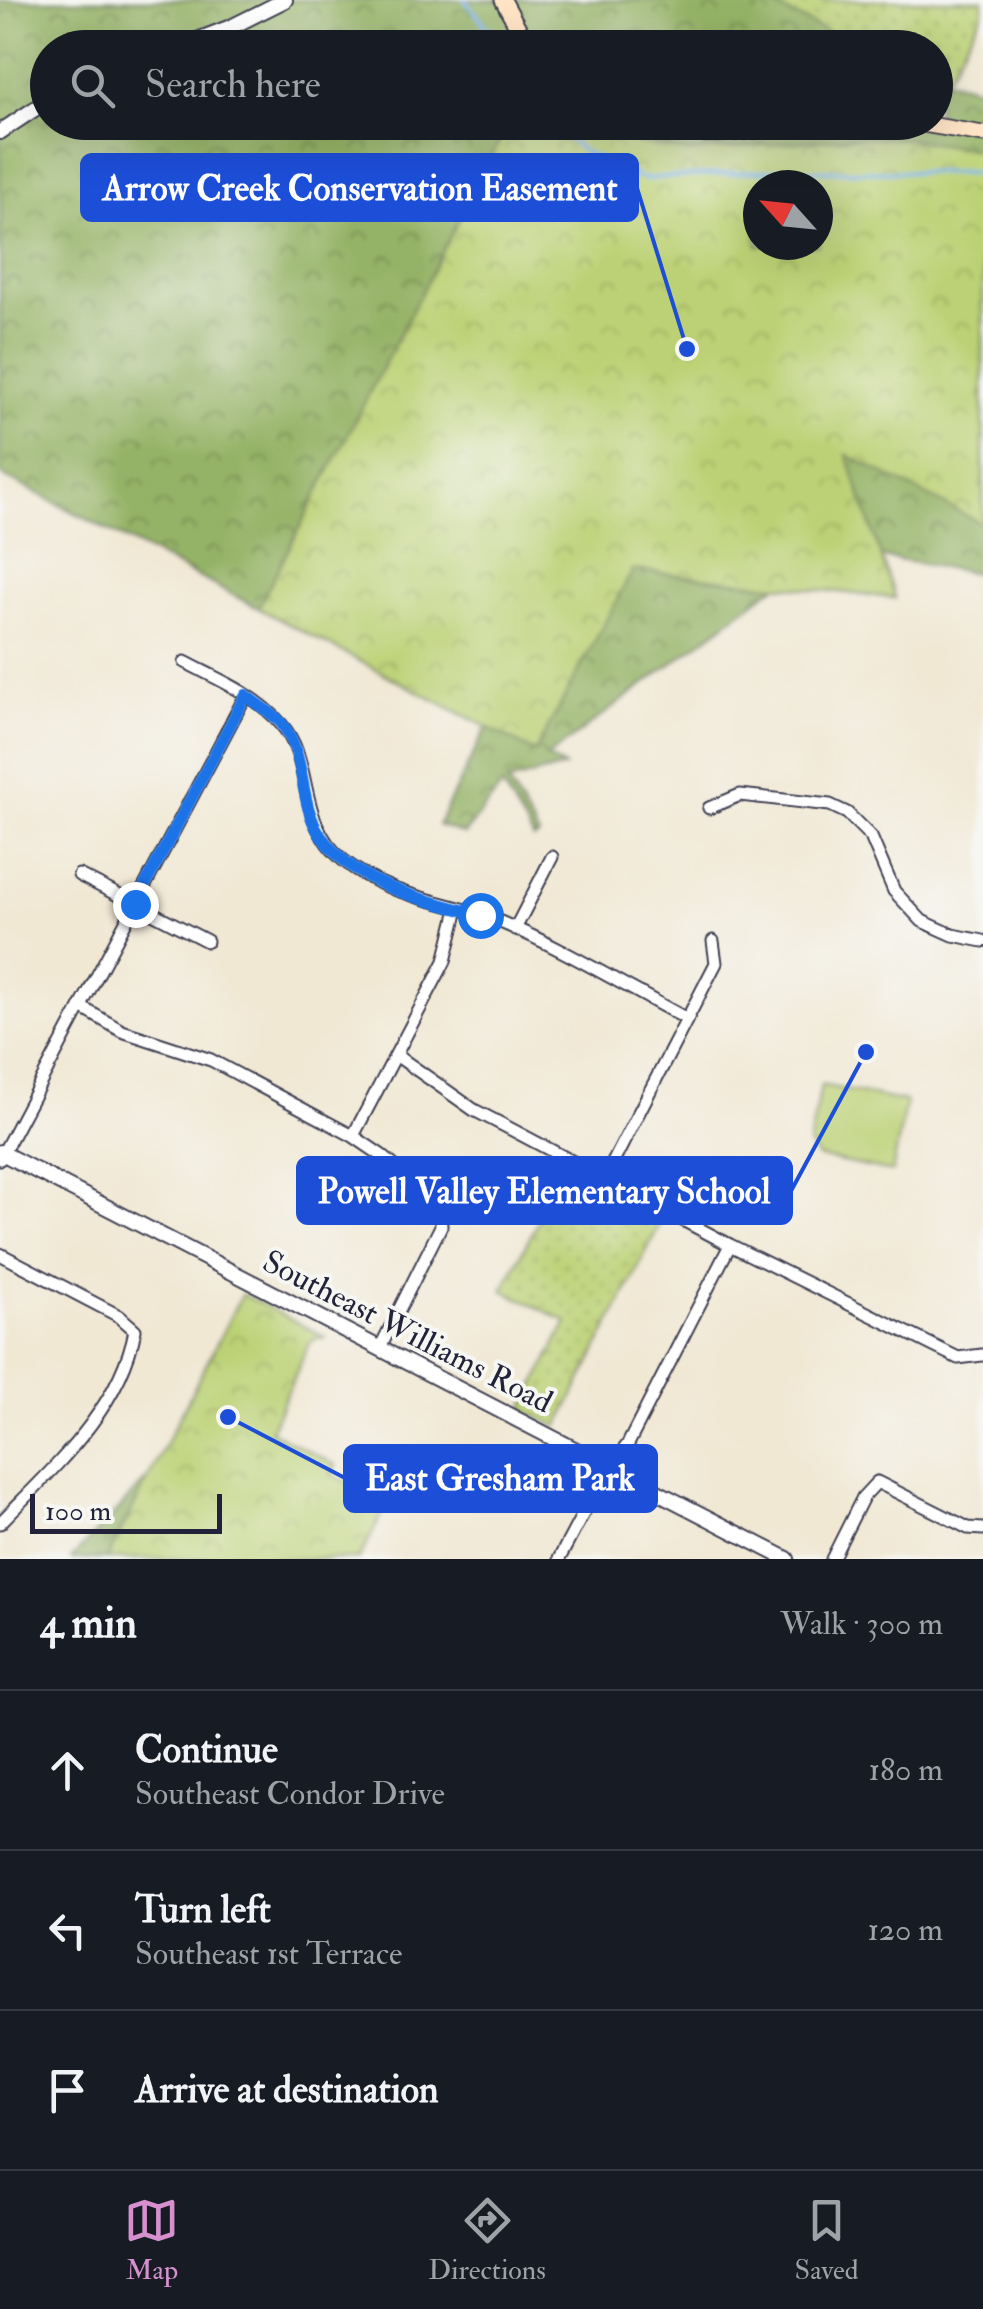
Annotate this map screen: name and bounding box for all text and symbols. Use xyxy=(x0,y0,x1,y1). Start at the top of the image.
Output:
search box xyxy=(30,30,953,140)
icon: search xyxy=(65,58,120,113)
text: Search here xyxy=(145,61,321,109)
callout: Arrow Creek Conservation Easement xyxy=(82,155,637,220)
text: Arrow Creek Conservation Easement xyxy=(100,167,618,211)
north arrow xyxy=(743,170,833,260)
route end xyxy=(113,882,159,928)
route start xyxy=(458,893,504,939)
callout: Powell Valley Elementary School xyxy=(298,1158,791,1223)
text: Powell Valley Elementary School xyxy=(318,1170,772,1215)
street label: Southeast Williams Road xyxy=(256,1241,559,1422)
callout: East Gresham Park xyxy=(345,1446,656,1511)
text: East Gresham Park xyxy=(365,1457,635,1501)
scale bar xyxy=(30,1489,222,1534)
text: 100 m xyxy=(45,1494,111,1529)
text: 4 min xyxy=(40,1598,137,1650)
text: Walk · 300 m xyxy=(780,1604,943,1644)
text: Continue xyxy=(135,1726,278,1774)
icon: ahead xyxy=(40,1743,95,1798)
text: 180 m xyxy=(869,1750,943,1790)
text: Southeast Condor Drive xyxy=(135,1774,445,1814)
text: Turn left xyxy=(135,1886,271,1934)
icon: left xyxy=(40,1903,95,1958)
text: 120 m xyxy=(867,1910,943,1950)
text: Southeast 1st Terrace xyxy=(135,1934,402,1974)
icon: arrive xyxy=(40,2063,95,2118)
text: Arrive at destination xyxy=(135,2066,439,2114)
tab: Map xyxy=(124,2193,179,2288)
tab: Directions xyxy=(428,2193,546,2288)
tab: Saved xyxy=(795,2193,859,2288)

